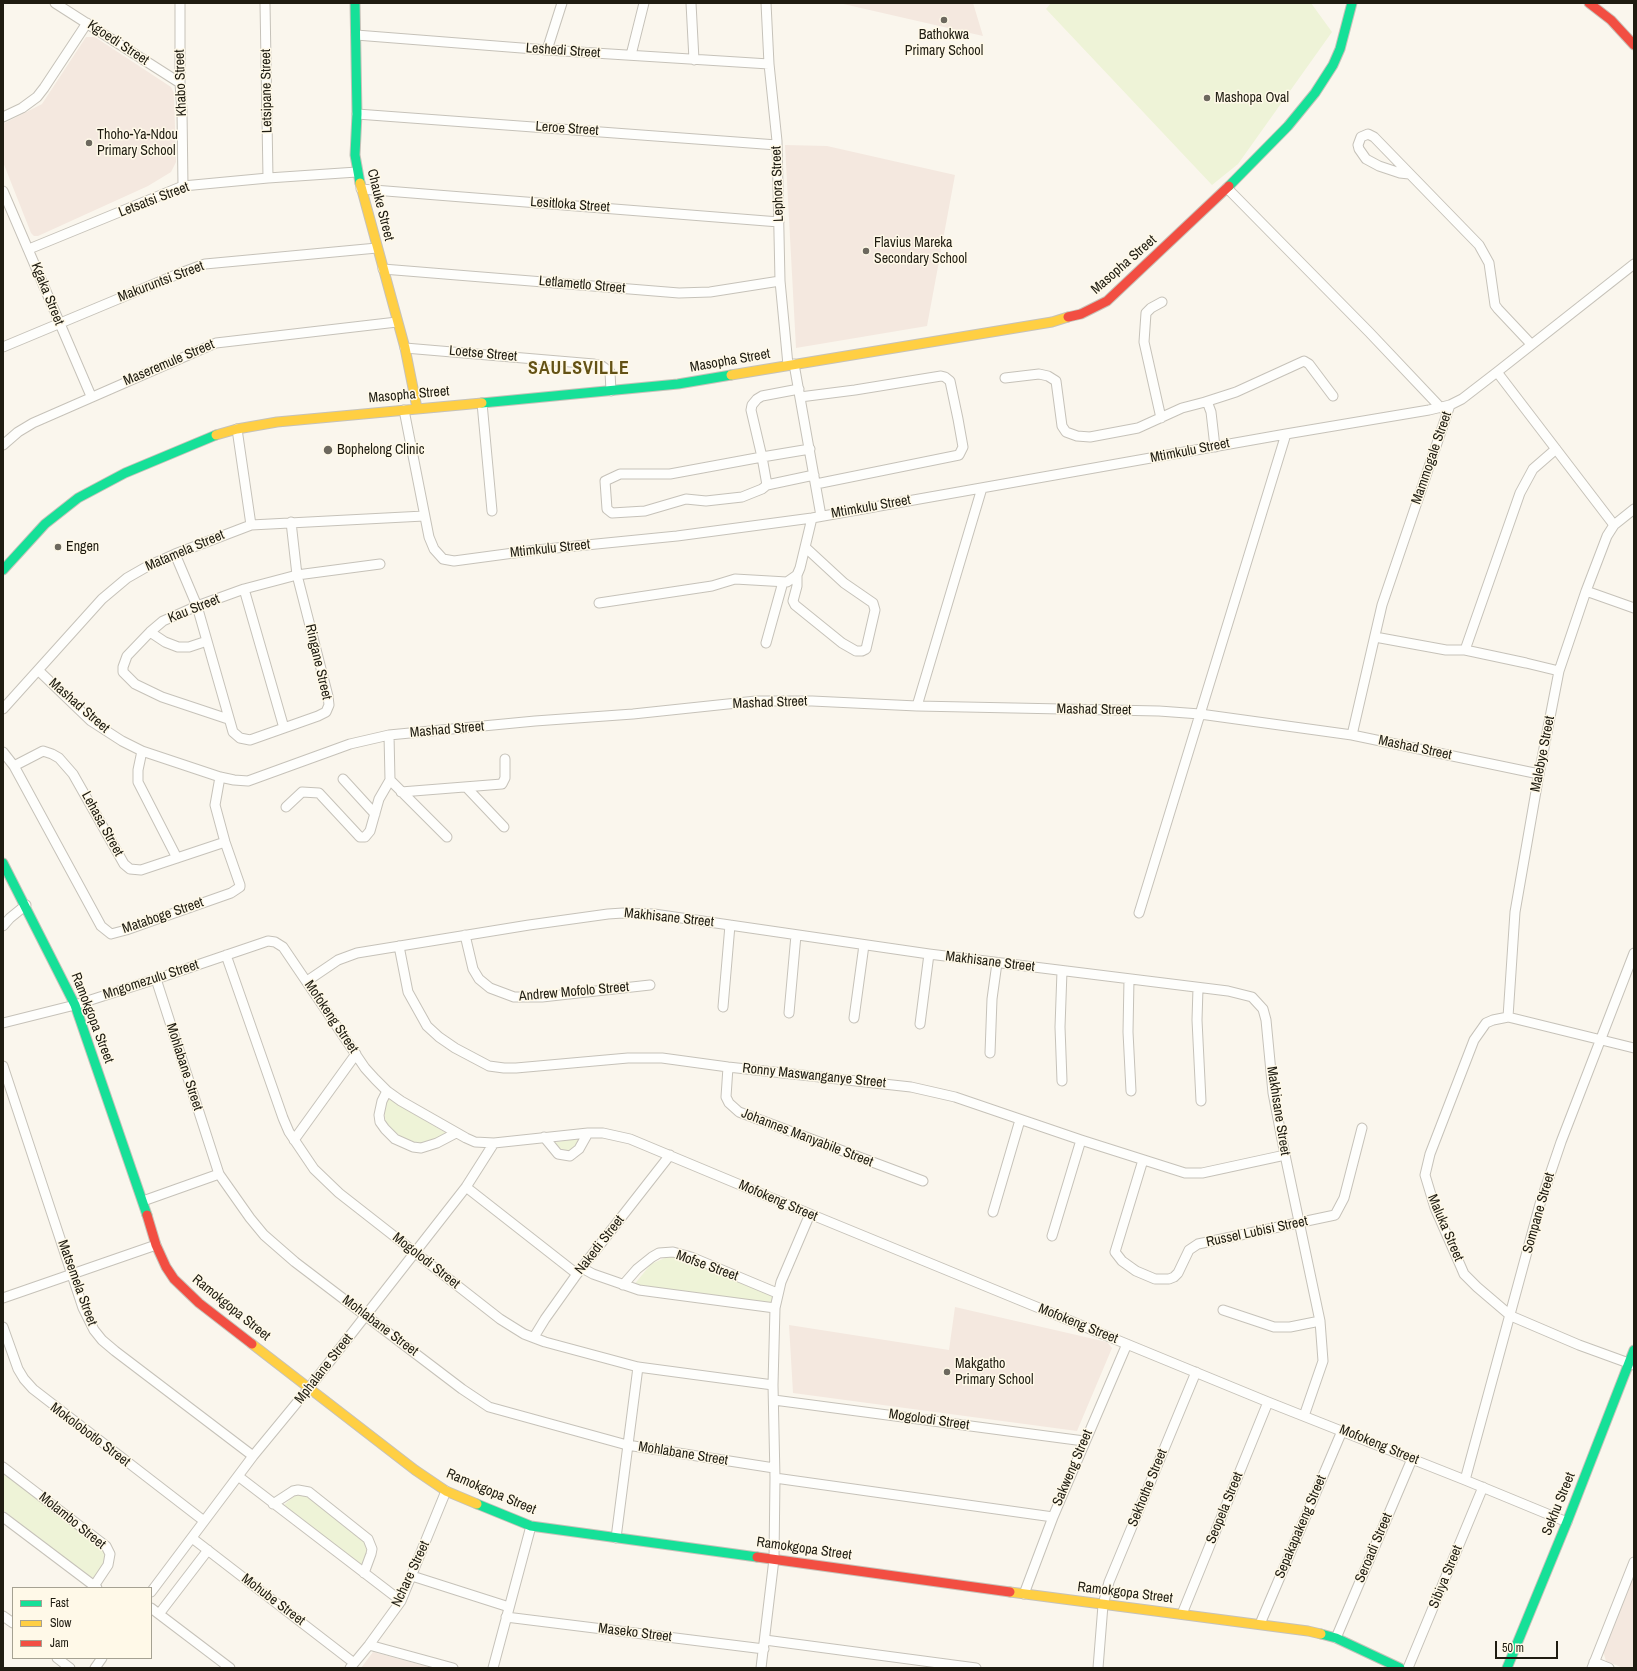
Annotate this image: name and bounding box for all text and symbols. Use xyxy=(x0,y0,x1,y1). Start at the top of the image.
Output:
marker: Bathokwa Primary School xyxy=(939,15,949,25)
street label: Kgoedi Street xyxy=(84,17,152,69)
place label: Bathokwa Primary School xyxy=(905,27,983,60)
street label: Leshedi Street xyxy=(525,40,601,62)
street label: Khabo Street xyxy=(171,49,191,117)
street label: Letsipane Street xyxy=(258,49,276,133)
place label: Mashopa Oval xyxy=(1215,90,1289,106)
marker: Mashopa Oval xyxy=(1202,93,1212,103)
street label: Leroe Street xyxy=(535,118,599,140)
place label: Thoho-Ya-Ndou Primary School xyxy=(97,127,178,160)
marker: Thoho-Ya-Ndou Primary School xyxy=(84,138,94,148)
street label: Lephora Street xyxy=(768,146,788,222)
street label: Chauke Street xyxy=(363,167,397,243)
street label: Letsatsi Street xyxy=(116,179,192,221)
street label: Lesitloka Street xyxy=(530,194,610,216)
street label: Masopha Street xyxy=(1088,232,1160,298)
place label: Flavius Mareka Secondary School xyxy=(874,235,967,268)
marker: Flavius Mareka Secondary School xyxy=(861,246,871,256)
street label: Makuruntsi Street xyxy=(116,258,206,306)
street label: Kgaka Street xyxy=(27,260,67,328)
street label: Letlametlo Street xyxy=(538,273,626,297)
street label: Maseremule Street xyxy=(121,336,217,390)
street label: Loetse Street xyxy=(448,343,518,365)
street label: Masopha Street xyxy=(689,346,771,376)
district label: SAULSVILLE xyxy=(528,358,630,380)
street label: Masopha Street xyxy=(368,383,450,407)
street label: Mammogale Street xyxy=(1408,409,1456,507)
street label: Mtimkulu Street xyxy=(1149,435,1231,467)
place label: Bophelong Clinic xyxy=(337,442,424,458)
marker: Bophelong Clinic xyxy=(322,444,334,456)
street label: Mtimkulu Street xyxy=(830,492,912,522)
street label: Matamela Street xyxy=(143,527,227,575)
street label: Mtimkulu Street xyxy=(509,536,591,562)
place label: Engen xyxy=(66,539,99,555)
marker: Engen xyxy=(53,542,63,552)
street label: Kau Street xyxy=(166,591,222,627)
street label: Ringane Street xyxy=(301,622,335,702)
street label: Mashad Street xyxy=(45,675,113,737)
street label: Mashad Street xyxy=(732,693,808,713)
street label: Mashad Street xyxy=(1057,701,1131,719)
street label: Malebye Street xyxy=(1527,715,1559,793)
street label: Mashad Street xyxy=(409,718,485,742)
street label: Mashad Street xyxy=(1377,732,1453,764)
street label: Lehasa Street xyxy=(77,789,127,859)
street label: Mataboge Street xyxy=(120,894,206,938)
street label: Makhisane Street xyxy=(623,905,715,931)
street label: Makhisane Street xyxy=(944,948,1036,976)
street label: Mngomezulu Street xyxy=(101,957,201,1003)
street label: Ramokgopa Street xyxy=(67,970,117,1066)
street label: Mofokeng Street xyxy=(300,977,362,1057)
street label: Andrew Mofolo Street xyxy=(518,979,630,1005)
street label: Mohlabane Street xyxy=(162,1021,206,1113)
street label: Ronny Maswanganye Street xyxy=(741,1060,887,1092)
street label: Makhisane Street xyxy=(1263,1065,1293,1157)
street label: Johannes Manyabile Street xyxy=(739,1105,875,1171)
street label: Sompane Street xyxy=(1519,1171,1559,1255)
street label: Mofokeng Street xyxy=(736,1177,820,1225)
street label: Maluka Street xyxy=(1423,1192,1467,1264)
street label: Nakedi Street xyxy=(572,1212,628,1278)
street label: Russel Lubisi Street xyxy=(1205,1213,1309,1251)
street label: Mogolodi Street xyxy=(389,1229,463,1293)
street label: Matsemela Street xyxy=(54,1238,100,1328)
street label: Mofse Street xyxy=(674,1247,740,1285)
street label: Ramokgopa Street xyxy=(189,1271,273,1345)
street label: Mohlabane Street xyxy=(339,1292,421,1360)
street label: Mofokeng Street xyxy=(1036,1300,1120,1348)
street label: Mphalane Street xyxy=(291,1331,357,1407)
place label: Makgatho Primary School xyxy=(955,1356,1033,1388)
marker: Makgatho Primary School xyxy=(942,1367,952,1377)
street label: Mokolobotlo Street xyxy=(47,1399,133,1471)
street label: Mogolodi Street xyxy=(888,1406,970,1434)
street label: Mofokeng Street xyxy=(1337,1421,1421,1469)
street label: Sakweng Street xyxy=(1049,1427,1097,1509)
street label: Mohlabane Street xyxy=(637,1439,729,1469)
street label: Sekhothe Street xyxy=(1125,1447,1171,1529)
street label: Ramokgopa Street xyxy=(444,1466,538,1518)
street label: Seopela Street xyxy=(1203,1470,1247,1546)
street label: Sekhu Street xyxy=(1539,1470,1579,1538)
street label: Sepakapakeng Street xyxy=(1272,1473,1330,1581)
street label: Molambo Street xyxy=(35,1489,109,1553)
street label: Seroadi Street xyxy=(1352,1511,1396,1585)
street label: Ramokgopa Street xyxy=(755,1534,853,1564)
street label: Nchare Street xyxy=(388,1538,434,1610)
street label: Sibiya Street xyxy=(1426,1543,1466,1611)
street label: Mohube Street xyxy=(238,1571,308,1629)
street label: Ramokgopa Street xyxy=(1076,1579,1174,1607)
legend xyxy=(12,1587,152,1659)
text: Fast xyxy=(50,1595,69,1611)
text: Slow xyxy=(50,1615,71,1631)
street label: Maseko Street xyxy=(597,1620,673,1646)
scale bar xyxy=(1497,1633,1560,1659)
text: Jam xyxy=(50,1635,69,1651)
text: 50 m xyxy=(1502,1640,1524,1656)

